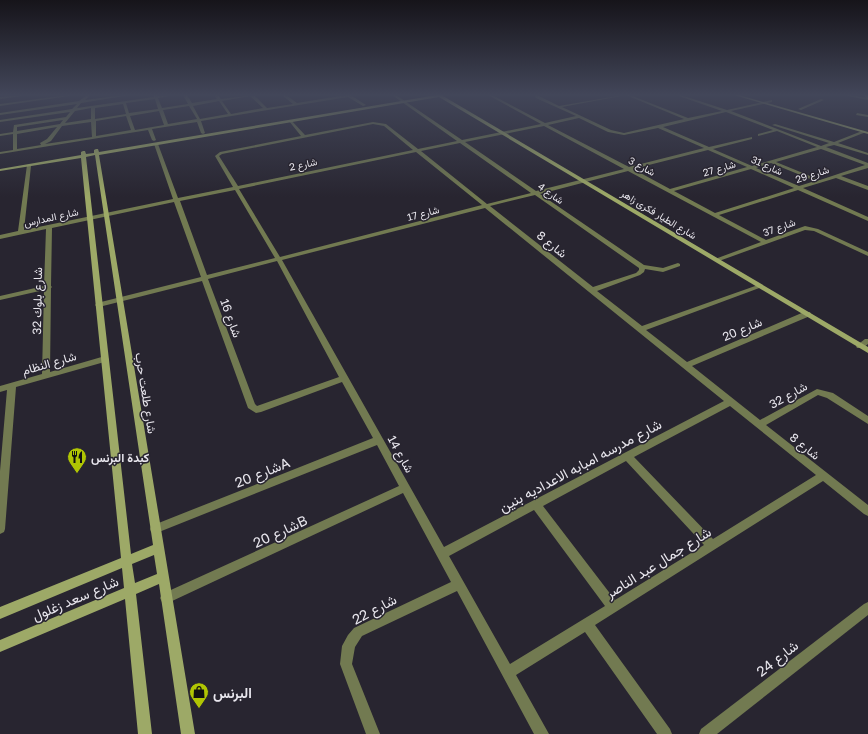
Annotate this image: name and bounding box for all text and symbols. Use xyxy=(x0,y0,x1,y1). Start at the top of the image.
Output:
street label: شارع 31 xyxy=(749,153,785,178)
street label: شارع 3 xyxy=(626,154,657,179)
street label: شارع 2 xyxy=(288,155,318,174)
street label: شارع 27 xyxy=(701,158,737,179)
street label: شارع 29 xyxy=(794,163,831,186)
street label: شارع 4 xyxy=(535,180,566,207)
street label: شارع الطيار فكرى زاهر xyxy=(618,186,699,242)
street label: شارع 17 xyxy=(406,203,441,224)
street label: شارع المدارس xyxy=(23,205,80,230)
street label: شارع 37 xyxy=(761,216,797,239)
street label: شارع 8 xyxy=(533,227,570,262)
street label: شارع بلوك 32 xyxy=(29,267,47,335)
street label: شارع 16 xyxy=(215,297,245,340)
street label: شارع 20 xyxy=(720,314,765,346)
street label: شارع النظام xyxy=(20,348,78,380)
street label: شارع طلعت حرب xyxy=(130,351,160,435)
street label: شارع 32 xyxy=(766,378,811,413)
street label: شارع مدرسه امبابه الاعداديه بنين xyxy=(496,415,666,518)
street label: شارع 8 xyxy=(786,429,823,464)
street label: شارع 14 xyxy=(383,433,417,476)
restaurant icon: كبدة البرنس xyxy=(66,446,88,474)
place label: كبدة البرنس xyxy=(91,450,150,466)
street label: شارع 20A xyxy=(232,453,294,494)
street label: شارع 20B xyxy=(250,511,311,554)
street label: شارع جمال عبد الناصر xyxy=(601,523,715,604)
street label: شارع سعد زغلول xyxy=(29,572,122,627)
street label: شارع 22 xyxy=(349,590,401,630)
street label: شارع 24 xyxy=(753,636,803,682)
shop icon: البرنس xyxy=(188,681,210,709)
place label: البرنس xyxy=(213,684,252,702)

